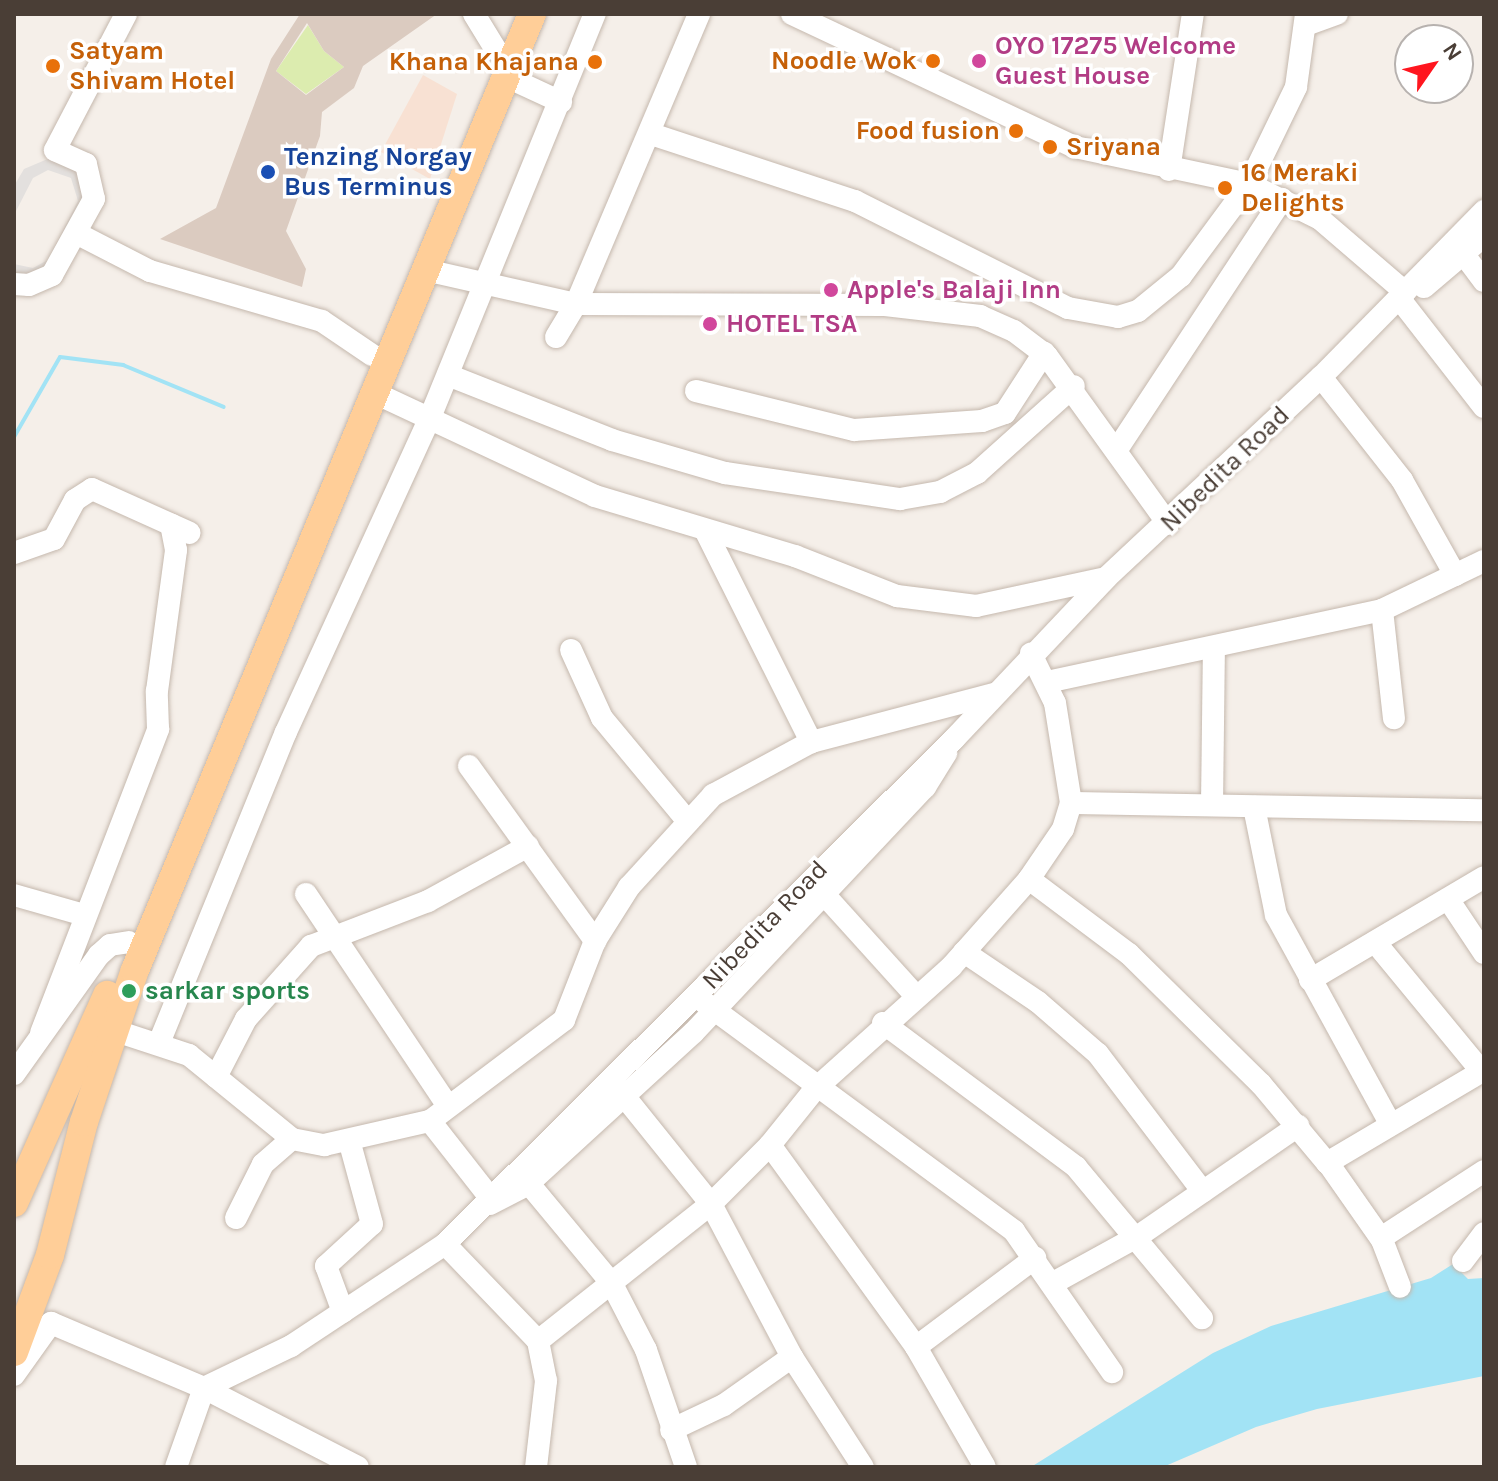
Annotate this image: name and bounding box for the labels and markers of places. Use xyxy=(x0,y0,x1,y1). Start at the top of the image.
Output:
place label: OYO 17275 Welcome Guest House xyxy=(995,30,1236,92)
place label: Satyam Shivam Hotel xyxy=(69,35,235,96)
place label: Noodle Wok xyxy=(771,45,917,77)
place label: Khana Khajana xyxy=(389,46,579,78)
marker: Noodle Wok xyxy=(924,52,942,70)
marker: OYO 17275 Welcome Guest House xyxy=(970,52,988,70)
marker: Khana Khajana xyxy=(586,53,604,71)
marker: Satyam Shivam Hotel xyxy=(44,57,62,75)
place label: Food fusion xyxy=(856,115,1000,147)
marker: Food fusion xyxy=(1007,122,1025,140)
place label: Sriyana xyxy=(1066,131,1161,163)
marker: Sriyana xyxy=(1041,138,1059,156)
place label: Tenzing Norgay Bus Terminus xyxy=(284,141,472,202)
place label: 16 Meraki Delights xyxy=(1241,157,1358,218)
marker: Tenzing Norgay Bus Terminus xyxy=(259,163,277,181)
marker: 16 Meraki Delights xyxy=(1216,179,1234,197)
place label: Apple's Balaji Inn xyxy=(847,274,1061,306)
marker: Apple's Balaji Inn xyxy=(822,281,840,299)
place label: HOTEL TSA xyxy=(726,308,857,340)
marker: HOTEL TSA xyxy=(701,315,719,333)
place label: sarkar sports xyxy=(145,975,310,1007)
marker: sarkar sports xyxy=(120,982,138,1000)

